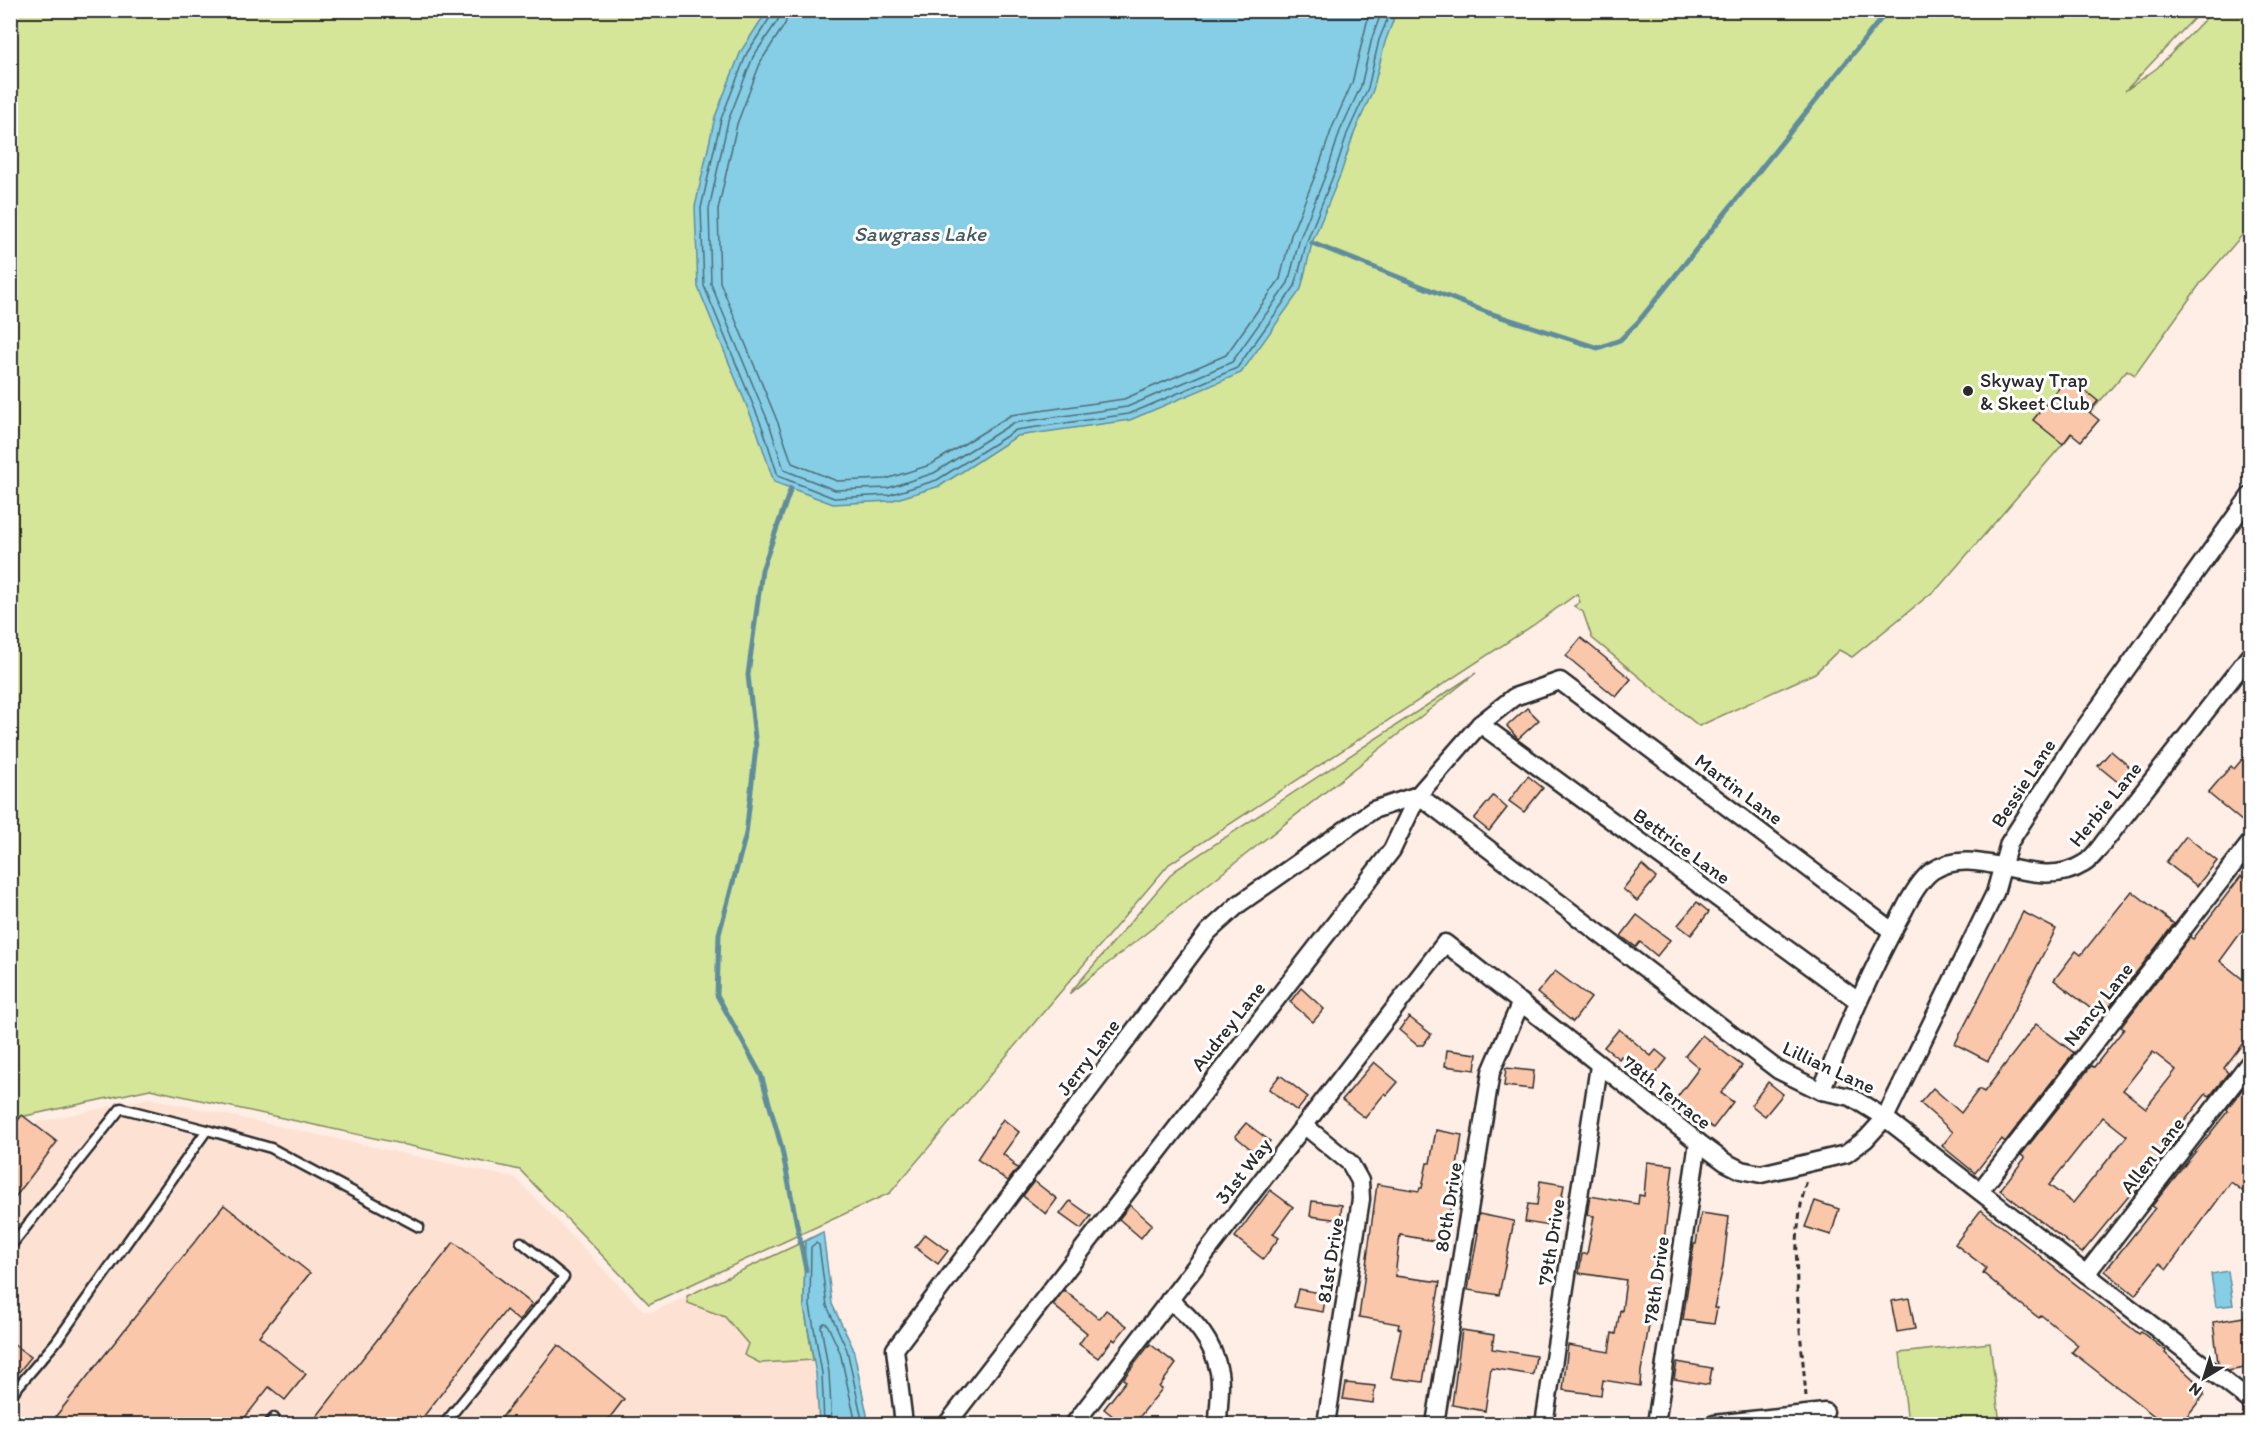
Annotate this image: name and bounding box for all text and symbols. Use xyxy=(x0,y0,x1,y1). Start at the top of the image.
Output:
water label: Sawgrass Lake xyxy=(854,221,987,246)
place label: Skyway Trap & Skeet Club xyxy=(1980,368,2090,415)
marker: Skyway Trap & Skeet Club xyxy=(1961,384,1975,398)
street label: Bessie Lane xyxy=(1985,734,2061,832)
street label: Martin Lane xyxy=(1690,748,1788,830)
street label: Herbie Lane xyxy=(2063,757,2147,851)
street label: Bettrice Lane xyxy=(1629,803,1735,889)
street label: Nancy Lane xyxy=(2058,958,2138,1050)
street label: Audrey Lane xyxy=(1186,976,1270,1076)
street label: Jerry Lane xyxy=(1051,1014,1125,1100)
street label: Lillian Lane xyxy=(1779,1035,1879,1099)
street label: 78th Terrace xyxy=(1618,1050,1716,1134)
street label: Allen Lane xyxy=(2115,1112,2189,1198)
street label: 31st Way xyxy=(1210,1133,1277,1209)
street label: 80th Drive xyxy=(1429,1160,1467,1254)
street label: 79th Drive xyxy=(1532,1197,1570,1287)
street label: 81st Drive xyxy=(1311,1216,1349,1304)
street label: 78th Drive xyxy=(1638,1235,1674,1325)
north arrow xyxy=(2174,1348,2234,1408)
text: N xyxy=(2185,1379,2205,1400)

